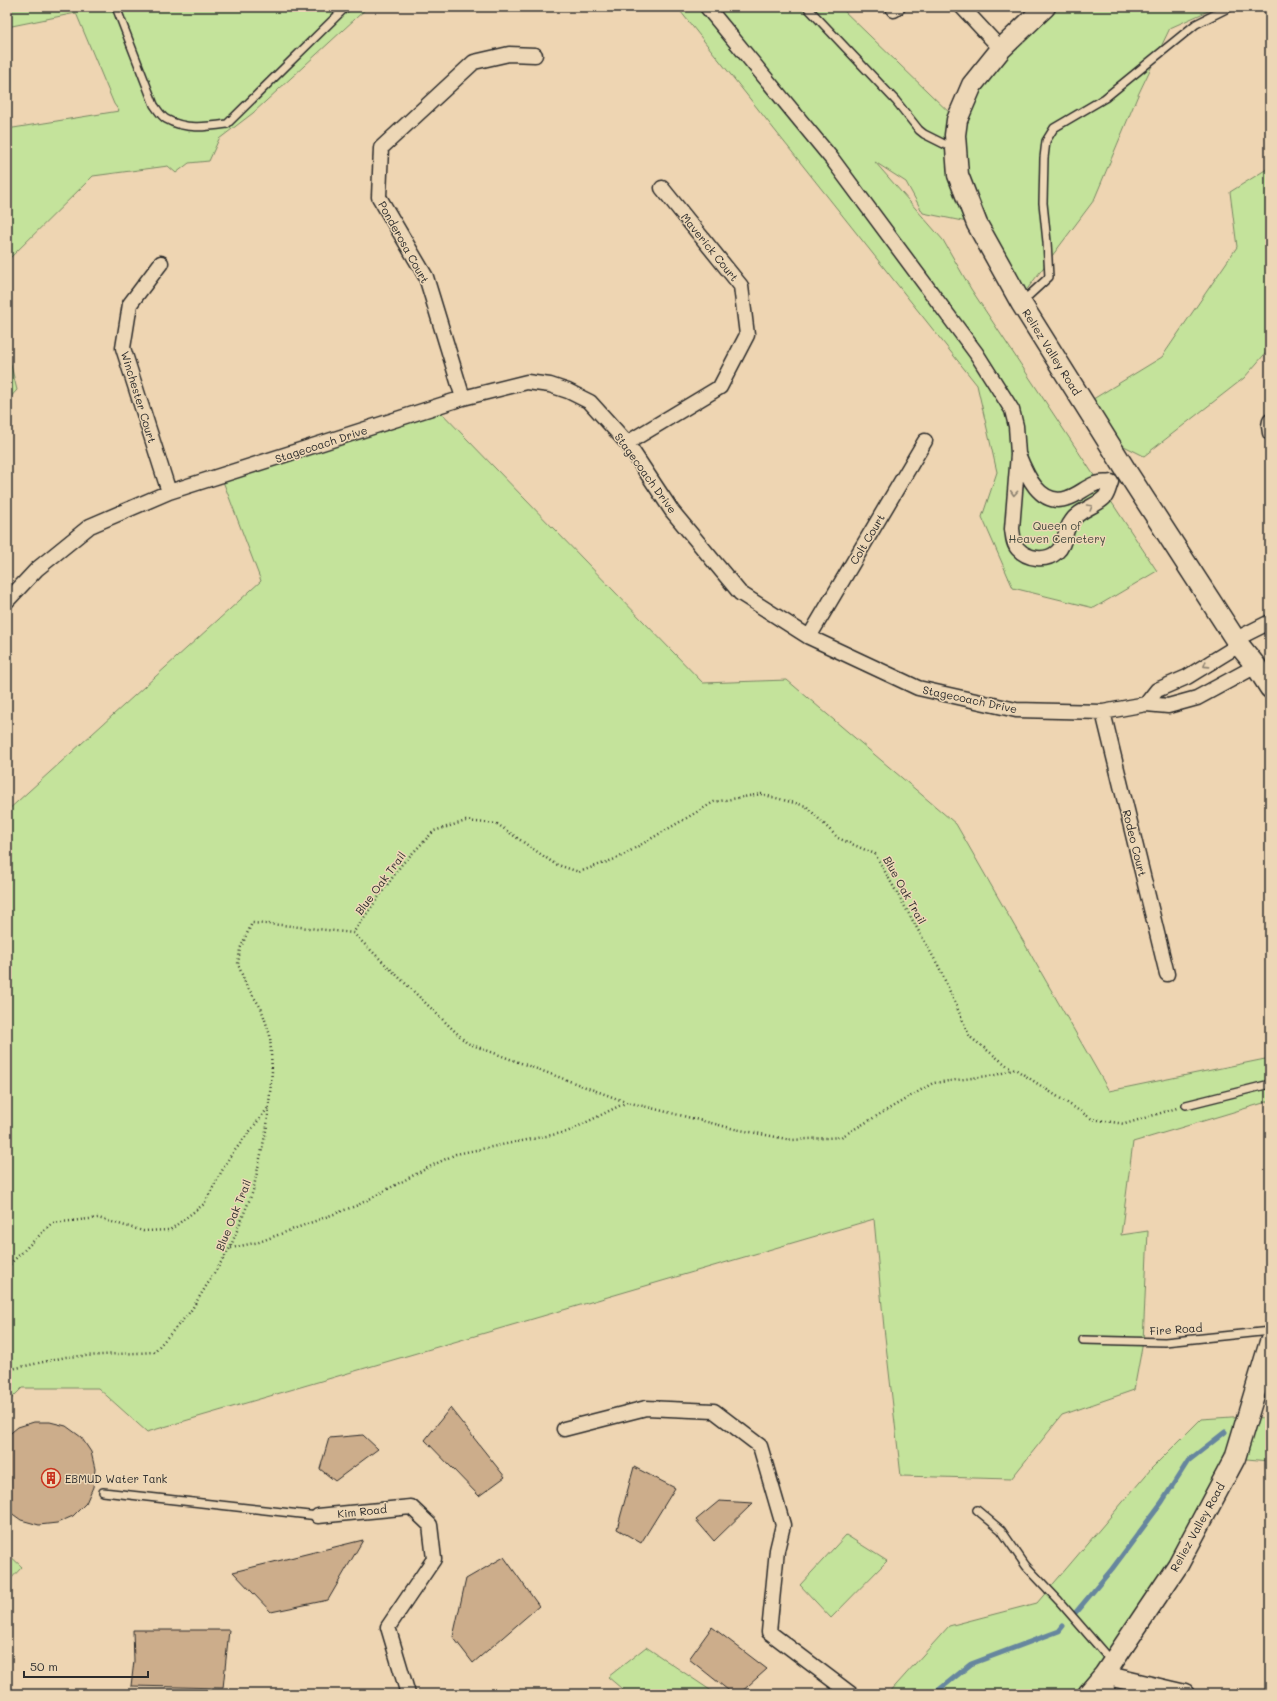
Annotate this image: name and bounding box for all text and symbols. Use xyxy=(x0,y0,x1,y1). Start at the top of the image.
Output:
street label: Ponderosa Court xyxy=(375,198,433,286)
street label: Maverick Court xyxy=(678,210,742,284)
street label: Reliez Valley Road xyxy=(1019,306,1085,398)
street label: Winchester Court xyxy=(118,349,160,445)
street label: Stagecoach Drive xyxy=(273,422,369,466)
street label: Stagecoach Drive xyxy=(612,430,680,516)
one-way arrow xyxy=(1010,490,1019,496)
one-way arrow xyxy=(1086,504,1093,511)
street label: Colt Court xyxy=(846,511,888,567)
park label: Queen of Heaven Cemetery xyxy=(1009,518,1106,546)
one-way arrow xyxy=(1203,660,1210,667)
street label: Stagecoach Drive xyxy=(921,682,1019,716)
street label: Rodeo Court xyxy=(1119,808,1151,878)
street label: Blue Oak Trail xyxy=(351,848,409,918)
street label: Blue Oak Trail xyxy=(880,853,930,927)
street label: Blue Oak Trail xyxy=(212,1177,254,1253)
street label: Fire Road xyxy=(1149,1320,1203,1338)
building icon: EBMUD Water Tank xyxy=(40,1467,62,1489)
place label: EBMUD Water Tank xyxy=(65,1471,168,1486)
street label: Reliez Valley Road xyxy=(1166,1480,1228,1574)
street label: Kim Road xyxy=(336,1501,388,1521)
scale bar xyxy=(24,1653,148,1679)
text: 50 m xyxy=(30,1658,58,1674)

